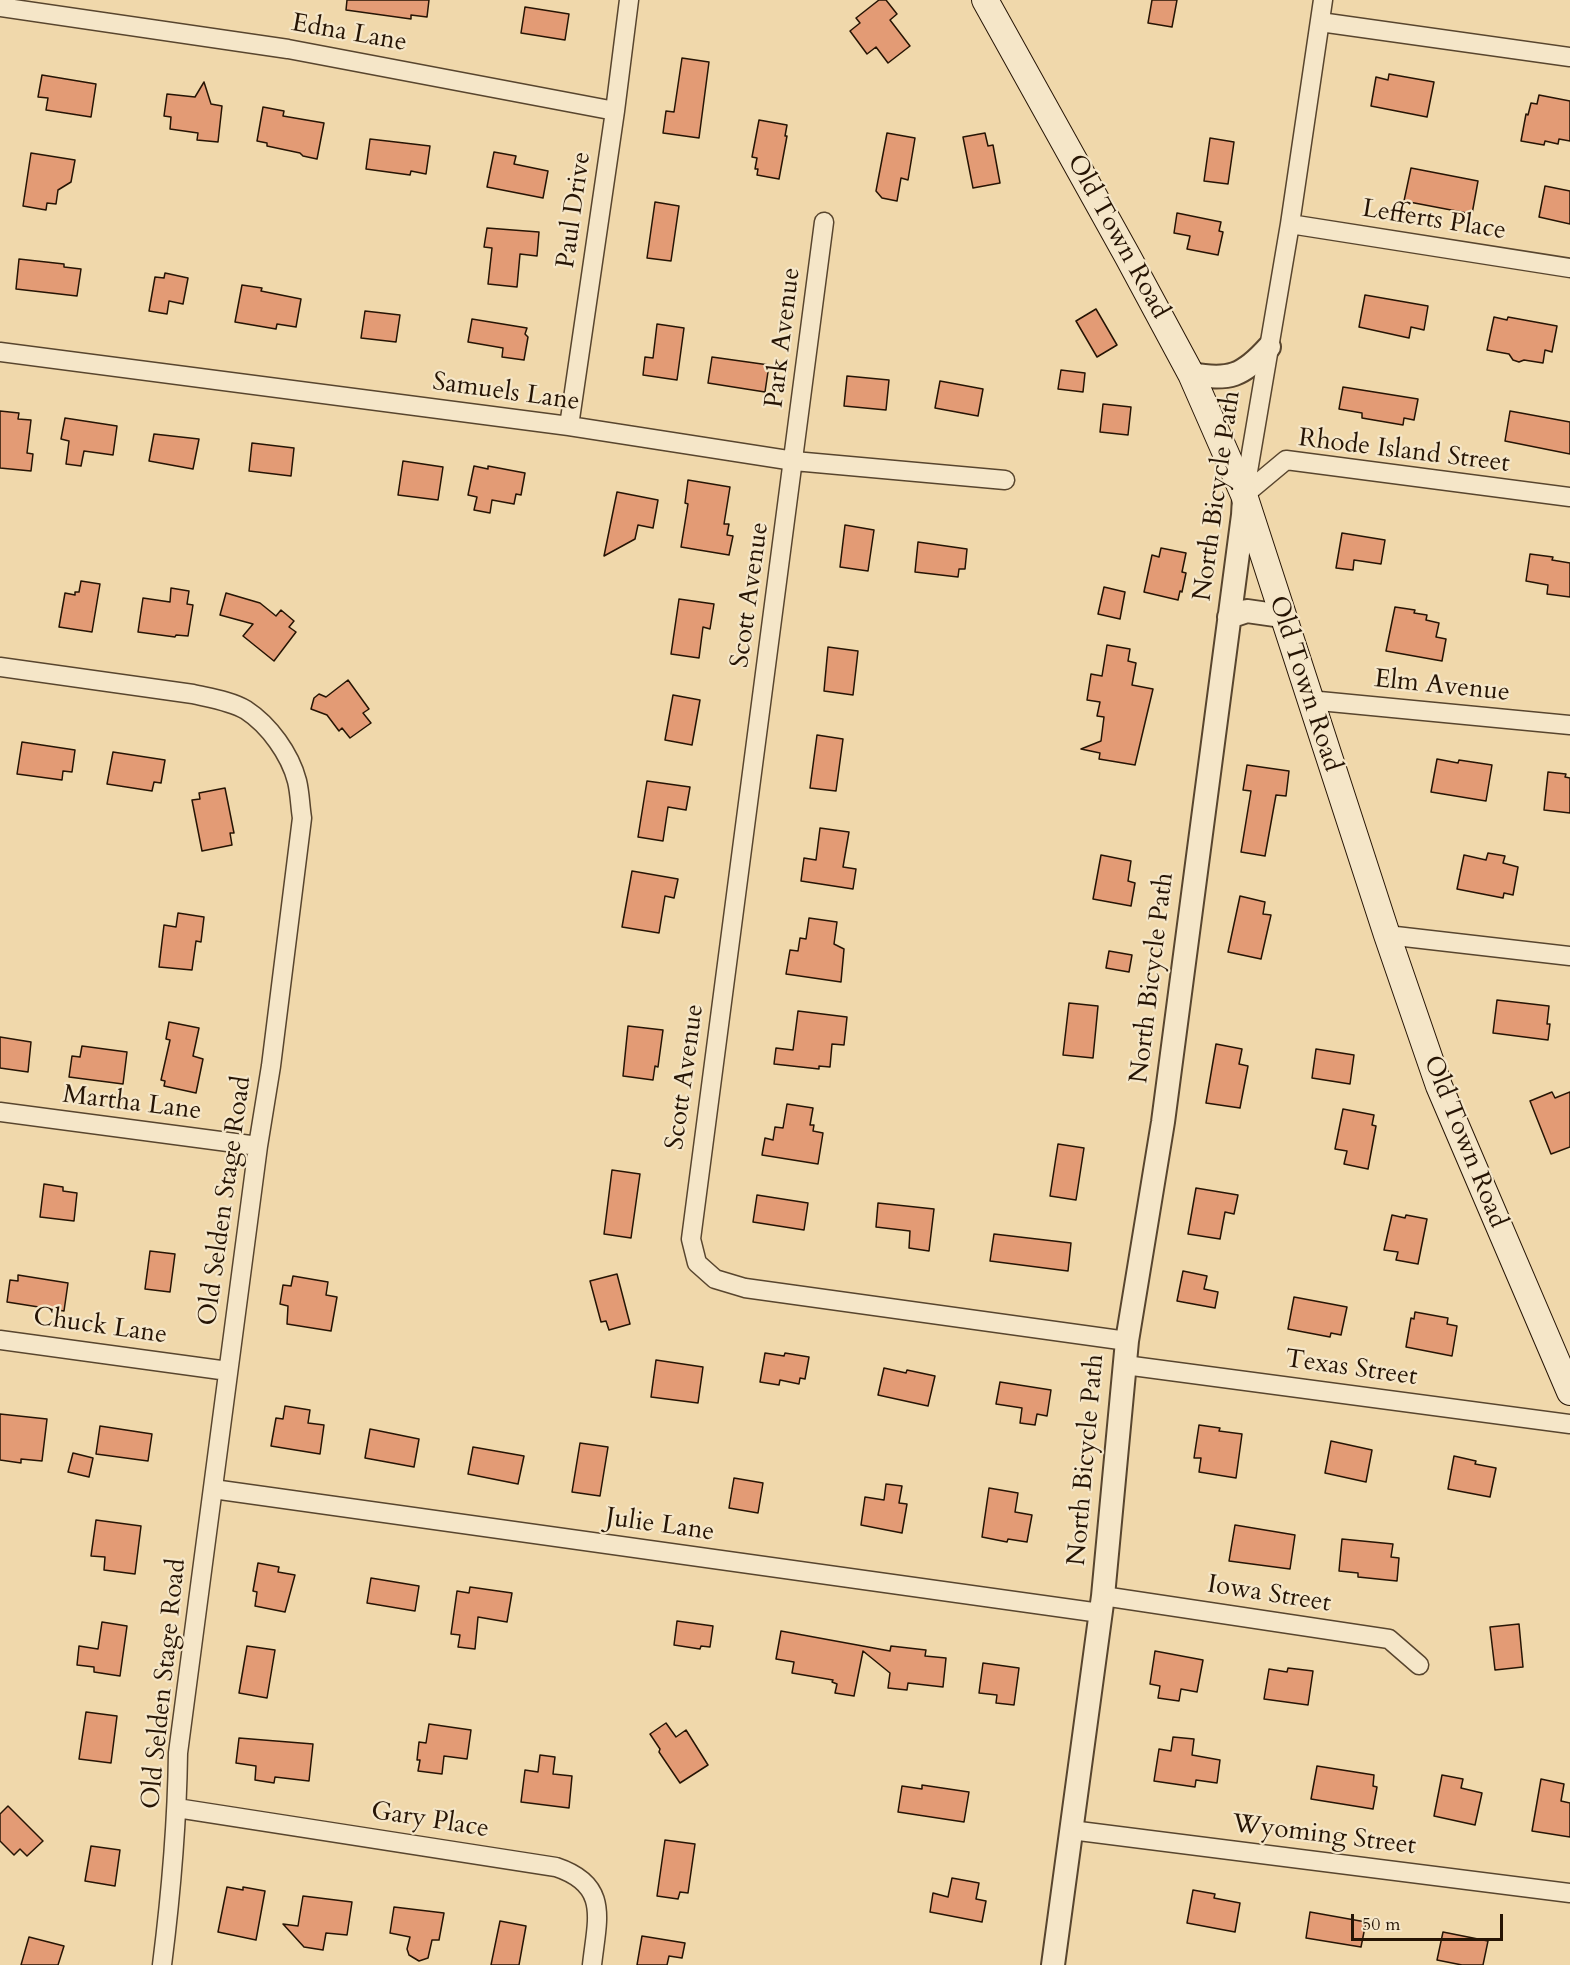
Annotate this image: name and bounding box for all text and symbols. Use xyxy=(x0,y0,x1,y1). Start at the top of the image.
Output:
street label: Edna Lane xyxy=(289,9,409,59)
street label: Paul Drive xyxy=(551,150,599,270)
street label: Old Town Road xyxy=(1059,150,1175,324)
street label: Lefferts Place xyxy=(1360,194,1508,248)
street label: Park Avenue xyxy=(760,266,808,410)
street label: Samuels Lane xyxy=(430,367,582,419)
street label: North Bicycle Path xyxy=(1188,389,1248,603)
street label: Rhode Island Street xyxy=(1297,424,1511,480)
street label: Scott Avenue xyxy=(725,520,777,670)
street label: Old Town Road xyxy=(1261,592,1347,776)
street label: Elm Avenue xyxy=(1373,664,1511,710)
street label: North Bicycle Path xyxy=(1125,871,1181,1085)
street label: Scott Avenue xyxy=(660,1002,712,1152)
street label: Old Town Road xyxy=(1415,1051,1513,1233)
street label: Old Selden Stage Road xyxy=(193,1074,259,1328)
street label: Martha Lane xyxy=(61,1080,203,1128)
street label: Chuck Lane xyxy=(31,1302,169,1352)
street label: Texas Street xyxy=(1283,1344,1419,1394)
street label: North Bicycle Path xyxy=(1062,1353,1112,1567)
street label: Julie Lane xyxy=(604,1503,716,1549)
street label: Old Selden Stage Road xyxy=(136,1557,194,1811)
street label: Iowa Street xyxy=(1205,1570,1333,1620)
street label: Gary Place xyxy=(369,1796,491,1846)
street label: Wyoming Street xyxy=(1230,1809,1418,1863)
scale bar xyxy=(1354,1902,1506,1940)
text: 50 m xyxy=(1362,1912,1401,1937)

